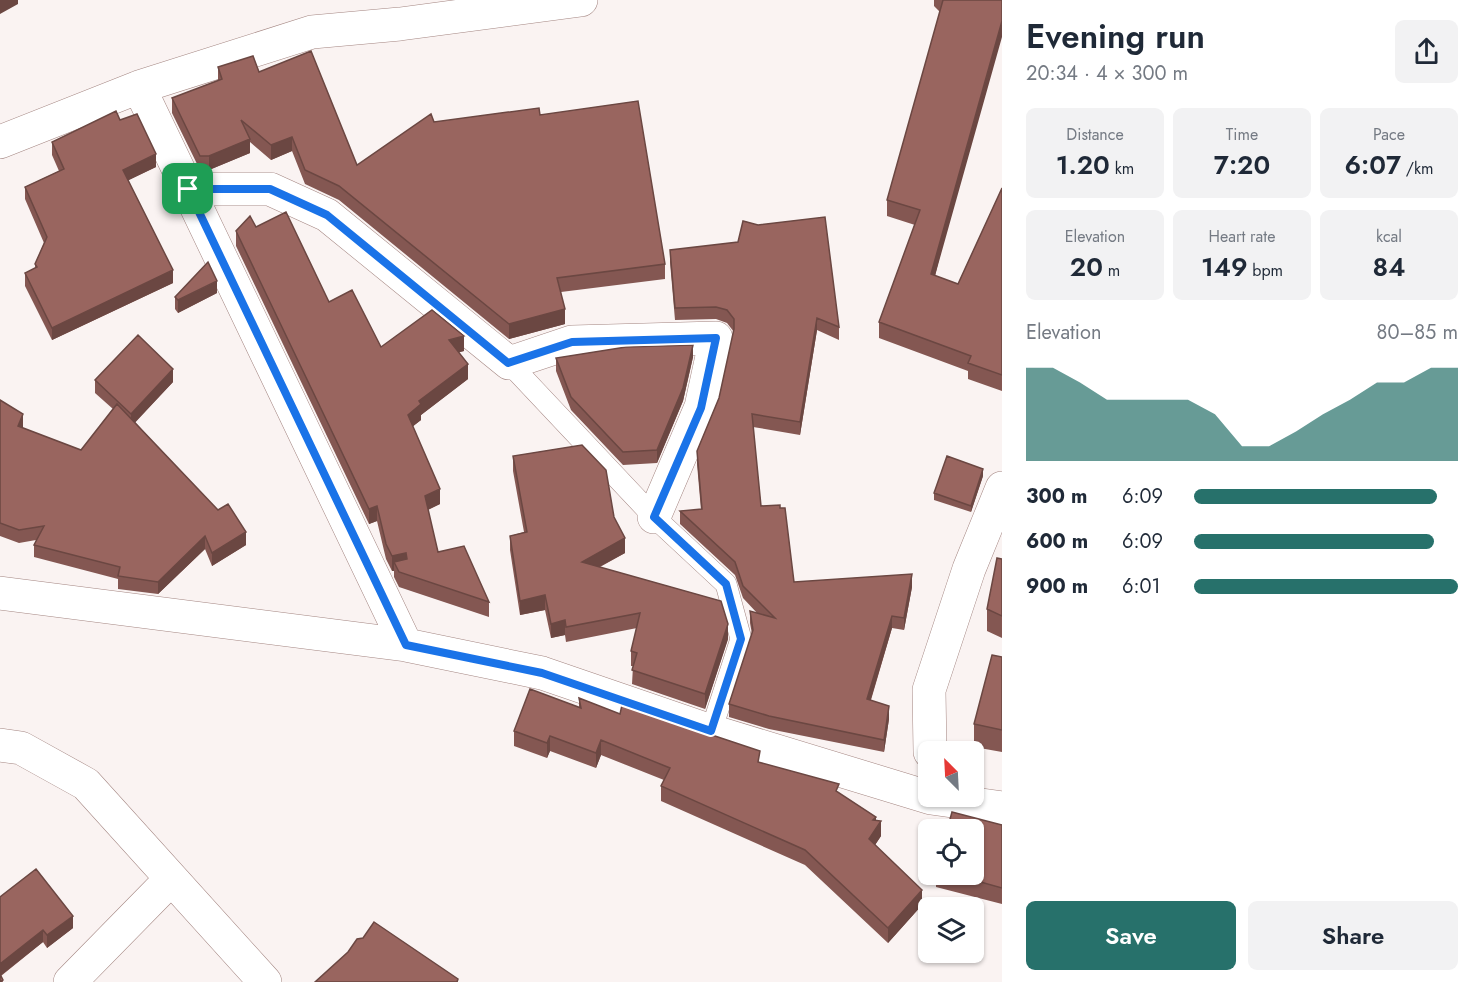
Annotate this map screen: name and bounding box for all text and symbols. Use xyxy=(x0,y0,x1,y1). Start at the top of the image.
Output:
text: Evening run xyxy=(1026,13,1205,60)
button: share xyxy=(1395,20,1458,83)
text: 20:34 · 4 × 300 m xyxy=(1026,59,1188,88)
text: Distance xyxy=(1066,123,1124,146)
text: Time xyxy=(1226,123,1258,146)
text: Pace xyxy=(1373,123,1405,146)
text: 1.20 xyxy=(1056,146,1110,184)
text: 7:20 xyxy=(1214,146,1270,184)
text: 6:07 xyxy=(1344,146,1401,184)
text: km xyxy=(1110,157,1134,180)
text: /km xyxy=(1401,157,1434,180)
pin xyxy=(162,163,213,214)
icon: arrive xyxy=(171,172,204,205)
text: Elevation xyxy=(1065,225,1125,248)
text: Heart rate xyxy=(1209,225,1275,248)
text: kcal xyxy=(1376,225,1402,248)
text: 20 xyxy=(1070,248,1103,286)
text: 149 xyxy=(1201,248,1248,286)
text: 84 xyxy=(1373,248,1405,286)
text: m xyxy=(1103,259,1120,282)
text: bpm xyxy=(1248,259,1283,282)
text: Elevation xyxy=(1026,318,1101,347)
text: 80–85 m xyxy=(1376,318,1458,347)
text: 300 m xyxy=(1026,482,1087,511)
text: 6:09 xyxy=(1122,482,1163,511)
text: 600 m xyxy=(1026,527,1088,556)
text: 6:09 xyxy=(1122,527,1163,556)
text: 900 m xyxy=(1026,572,1088,601)
text: 6:01 xyxy=(1122,572,1161,601)
north arrow xyxy=(918,741,984,807)
map controls xyxy=(918,741,984,963)
button: locate xyxy=(918,819,984,885)
button: layers xyxy=(918,897,984,963)
button: Save xyxy=(1026,901,1236,970)
button: Share xyxy=(1248,901,1458,970)

